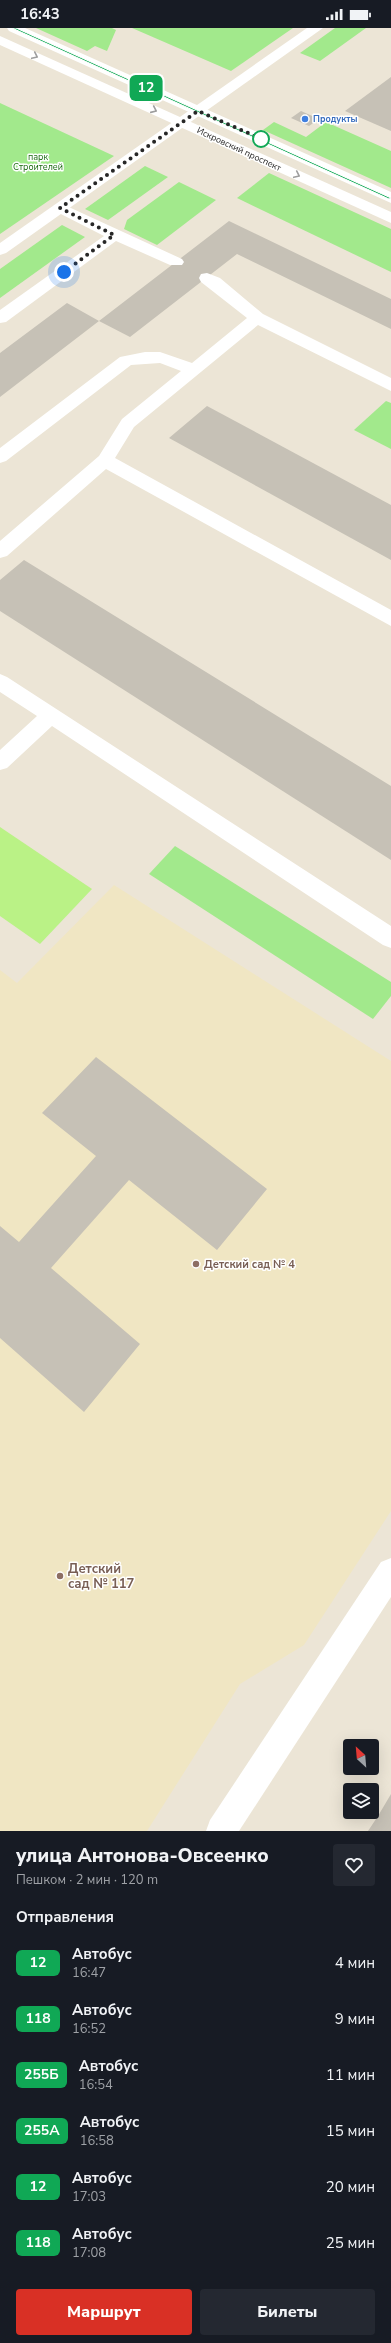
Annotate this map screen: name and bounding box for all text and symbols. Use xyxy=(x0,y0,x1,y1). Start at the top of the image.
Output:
text: 16:43 xyxy=(20,4,60,24)
one-way arrow xyxy=(31,51,39,59)
line badge: 12 xyxy=(128,75,164,101)
text: 12 xyxy=(138,78,154,97)
one-way arrow xyxy=(149,105,157,113)
place label: Продукты xyxy=(313,113,357,125)
marker: Продукты xyxy=(300,114,310,124)
street label: Искровский проспект xyxy=(195,124,283,174)
unlabelled marker xyxy=(252,130,270,148)
park label: парк Строителей xyxy=(13,151,63,173)
one-way arrow xyxy=(294,171,301,179)
your location xyxy=(54,262,74,282)
place label: Детский сад № 4 xyxy=(204,1257,295,1272)
marker: Детский сад № 4 xyxy=(191,1259,201,1269)
place label: Детский сад № 117 xyxy=(68,1560,135,1593)
marker: Детский сад № 117 xyxy=(55,1571,65,1581)
north arrow xyxy=(343,1739,379,1775)
map controls xyxy=(343,1739,379,1819)
button: layers xyxy=(343,1783,379,1819)
text: улица Антонова-Овсеенко xyxy=(16,1843,269,1869)
button: heart xyxy=(333,1844,375,1886)
text: Пешком · 2 мин · 120 m xyxy=(16,1871,158,1889)
text: Отправления xyxy=(16,1907,114,1927)
text: Автобус xyxy=(72,1944,132,1964)
text: 12 xyxy=(30,1953,46,1972)
text: 4 мин xyxy=(335,1953,375,1973)
text: 16:47 xyxy=(72,1964,106,1982)
text: Автобус xyxy=(72,2000,132,2020)
text: 118 xyxy=(25,2009,51,2028)
text: 9 мин xyxy=(335,2009,375,2029)
text: 16:52 xyxy=(72,2020,106,2038)
text: Автобус xyxy=(79,2056,138,2076)
text: 255Б xyxy=(24,2065,59,2084)
text: 11 мин xyxy=(326,2065,375,2085)
text: 16:54 xyxy=(79,2076,113,2094)
text: Автобус xyxy=(80,2112,139,2132)
text: 255А xyxy=(24,2121,60,2140)
text: 15 мин xyxy=(326,2121,375,2141)
text: 16:58 xyxy=(80,2132,114,2150)
text: Автобус xyxy=(72,2168,132,2188)
text: 12 xyxy=(30,2177,46,2196)
text: 20 мин xyxy=(326,2177,375,2197)
text: 17:03 xyxy=(72,2188,106,2206)
text: Автобус xyxy=(72,2224,132,2244)
text: 118 xyxy=(25,2233,51,2252)
text: 25 мин xyxy=(326,2233,375,2253)
text: 17:08 xyxy=(72,2244,106,2262)
button: Маршрут xyxy=(16,2289,192,2335)
button: Билеты xyxy=(200,2289,375,2335)

